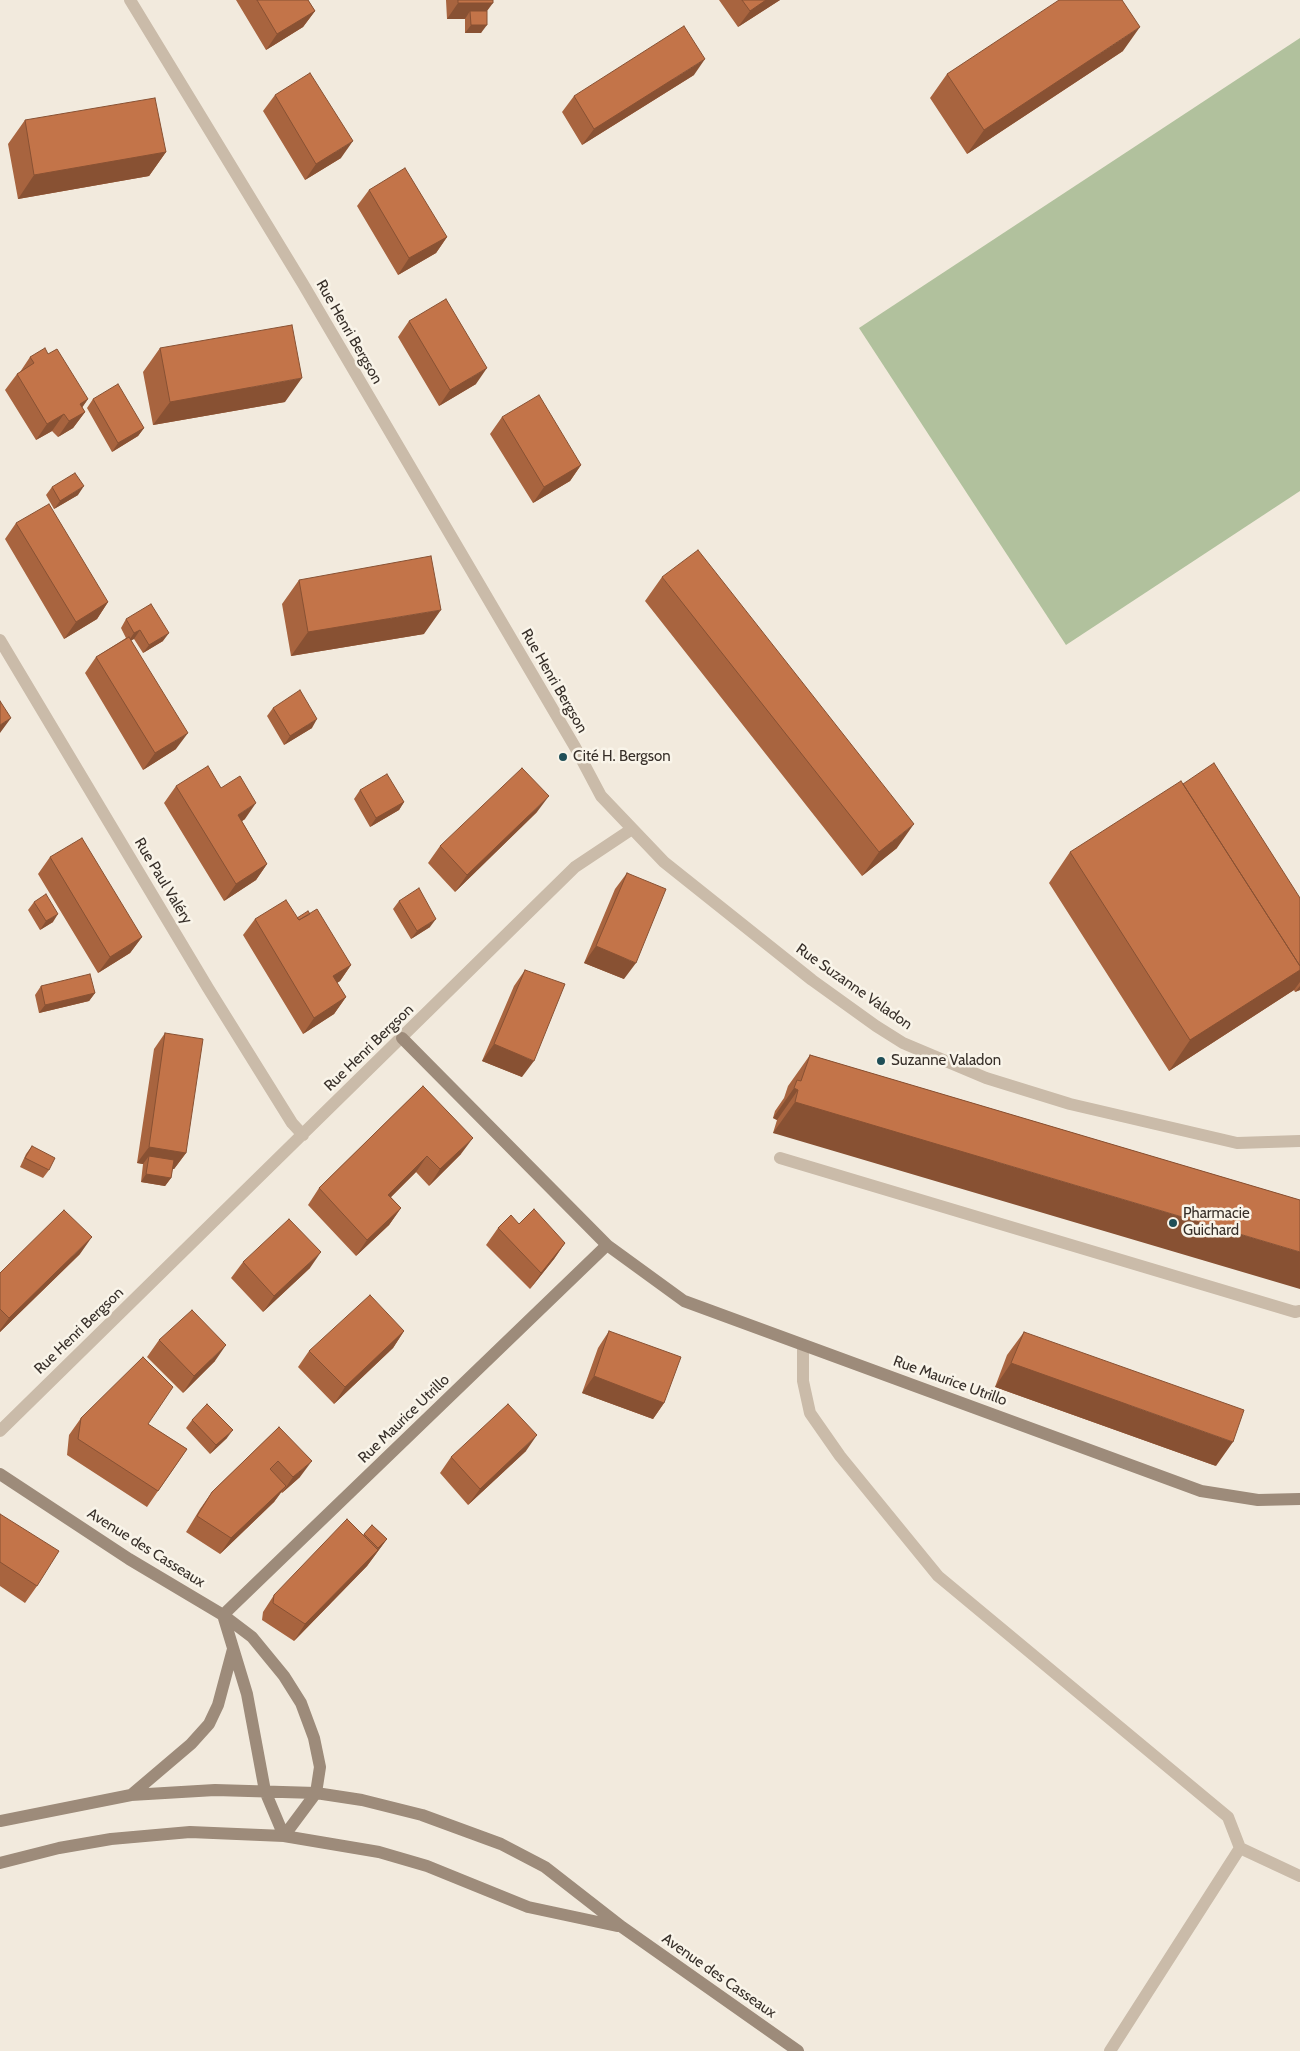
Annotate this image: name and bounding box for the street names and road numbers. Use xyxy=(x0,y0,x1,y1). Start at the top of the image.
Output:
street label: Rue Henri Bergson xyxy=(312,277,386,387)
street label: Rue Henri Bergson xyxy=(517,626,591,736)
street label: Rue Paul Valéry xyxy=(130,835,196,927)
street label: Rue Suzanne Valadon xyxy=(792,940,916,1034)
street label: Rue Henri Bergson xyxy=(321,1001,417,1095)
street label: Rue Henri Bergson xyxy=(31,1284,127,1378)
street label: Rue Maurice Utrillo xyxy=(891,1352,1009,1410)
street label: Rue Maurice Utrillo xyxy=(355,1371,453,1467)
street label: Avenue des Casseaux xyxy=(84,1505,208,1591)
street label: Avenue des Casseaux xyxy=(658,1930,780,2022)

